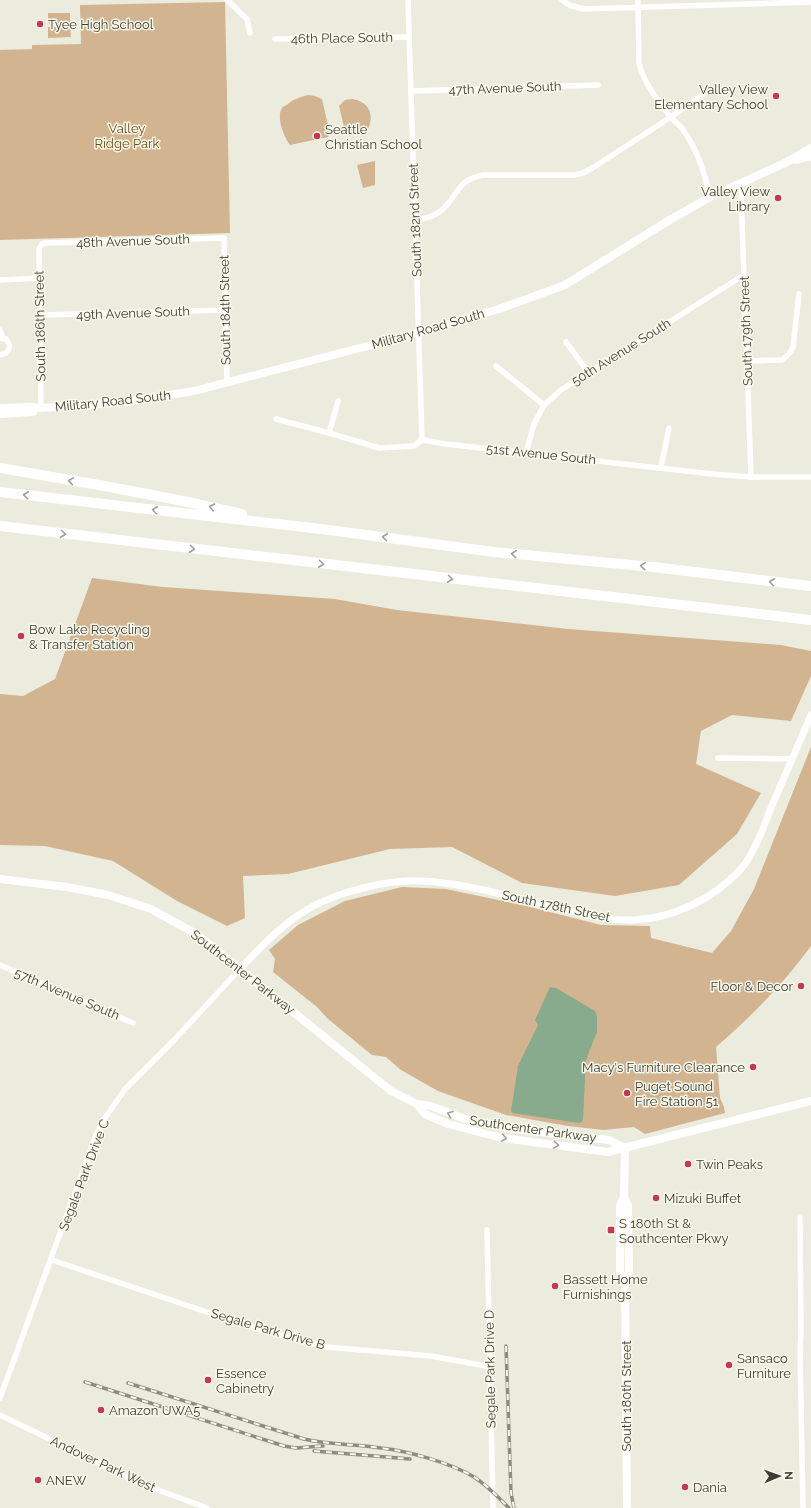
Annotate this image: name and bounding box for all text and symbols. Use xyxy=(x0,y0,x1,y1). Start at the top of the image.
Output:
place label: Tyee High School xyxy=(48,17,154,32)
marker: Tyee High School xyxy=(35,19,45,29)
street label: 46th Place South xyxy=(291,30,393,46)
street label: 47th Avenue South xyxy=(448,79,562,97)
place label: Valley View Elementary School xyxy=(654,82,768,112)
marker: Valley View Elementary School xyxy=(771,91,781,101)
park label: Valley Ridge Park xyxy=(95,121,160,151)
place label: Seattle Christian School xyxy=(325,122,422,152)
marker: Seattle Christian School xyxy=(312,131,322,141)
street label: South 182nd Street xyxy=(405,162,424,277)
place label: Valley View Library xyxy=(701,184,770,214)
marker: Valley View Library xyxy=(773,193,783,203)
street label: 48th Avenue South xyxy=(76,232,190,250)
street label: South 184th Street xyxy=(217,254,233,365)
street label: South 186th Street xyxy=(32,270,48,382)
street label: South 179th Street xyxy=(737,275,755,386)
street label: 49th Avenue South xyxy=(76,304,190,322)
street label: Military Road South xyxy=(370,306,486,352)
street label: 50th Avenue South xyxy=(569,315,673,389)
street label: Military Road South xyxy=(54,387,172,415)
street label: 51st Avenue South xyxy=(485,441,597,467)
one-way arrow xyxy=(68,477,75,486)
one-way arrow xyxy=(23,491,29,500)
one-way arrow xyxy=(209,504,215,512)
one-way arrow xyxy=(152,506,158,515)
one-way arrow xyxy=(60,529,66,538)
one-way arrow xyxy=(382,533,388,542)
one-way arrow xyxy=(189,544,195,553)
one-way arrow xyxy=(511,549,517,558)
one-way arrow xyxy=(318,559,324,568)
one-way arrow xyxy=(640,561,646,570)
one-way arrow xyxy=(447,574,453,583)
one-way arrow xyxy=(769,578,775,587)
place label: Bow Lake Recycling & Transfer Station xyxy=(29,622,150,652)
marker: Bow Lake Recycling & Transfer Station xyxy=(16,631,26,641)
street label: South 178th Street xyxy=(501,887,612,925)
street label: Southcenter Parkway xyxy=(188,927,298,1017)
street label: 57th Avenue South xyxy=(12,965,122,1023)
place label: Floor & Decor xyxy=(710,979,793,994)
marker: Floor & Decor xyxy=(796,981,806,991)
place label: Macy's Furniture Clearance xyxy=(582,1060,745,1075)
marker: Macy's Furniture Clearance xyxy=(748,1062,758,1072)
place label: Puget Sound Fire Station 51 xyxy=(635,1079,719,1109)
marker: Puget Sound Fire Station 51 xyxy=(622,1088,632,1098)
one-way arrow xyxy=(447,1110,454,1118)
street label: Southcenter Parkway xyxy=(469,1113,597,1145)
street label: Segale Park Drive C xyxy=(56,1117,112,1233)
one-way arrow xyxy=(500,1133,507,1141)
one-way arrow xyxy=(553,1140,559,1149)
place label: Twin Peaks xyxy=(696,1157,763,1172)
marker: Twin Peaks xyxy=(683,1159,693,1169)
place label: Mizuki Buffet xyxy=(664,1191,742,1206)
marker: Mizuki Buffet xyxy=(651,1193,661,1203)
place label: S 180th St & Southcenter Pkwy xyxy=(619,1216,729,1246)
marker: S 180th St & Southcenter Pkwy xyxy=(606,1225,616,1235)
place label: Bassett Home Furnishings xyxy=(563,1272,648,1302)
marker: Bassett Home Furnishings xyxy=(550,1281,560,1291)
street label: Segale Park Drive B xyxy=(209,1306,327,1353)
street label: Segale Park Drive D xyxy=(481,1310,499,1428)
street label: South 180th Street xyxy=(619,1340,634,1452)
place label: Sansaco Furniture xyxy=(737,1351,791,1381)
marker: Sansaco Furniture xyxy=(724,1360,734,1370)
place label: Essence Cabinetry xyxy=(216,1366,274,1396)
marker: Essence Cabinetry xyxy=(203,1375,213,1385)
place label: Amazon UWA5 xyxy=(109,1403,200,1418)
marker: Amazon UWA5 xyxy=(96,1405,106,1415)
street label: Andover Park West xyxy=(48,1433,159,1495)
north arrow xyxy=(759,1456,799,1496)
text: N xyxy=(782,1471,795,1480)
place label: ANEW xyxy=(46,1473,87,1488)
marker: ANEW xyxy=(33,1475,43,1485)
place label: Dania xyxy=(693,1480,727,1495)
marker: Dania xyxy=(680,1482,690,1492)

